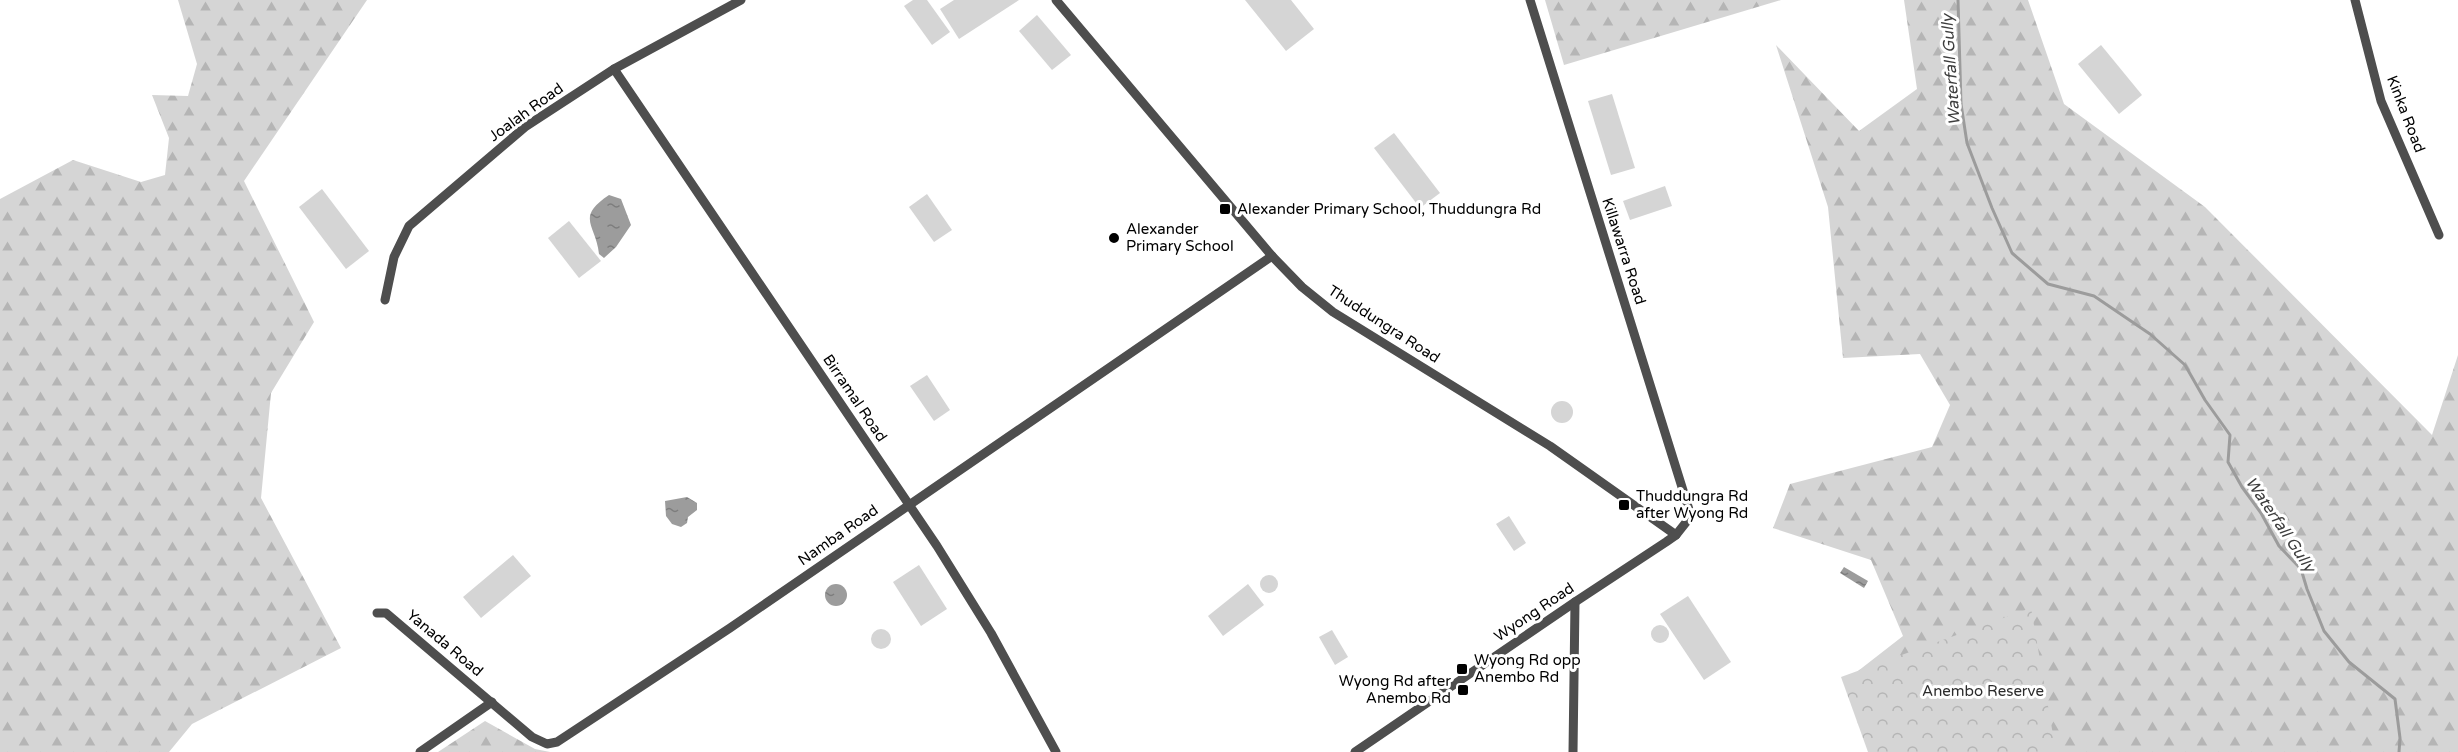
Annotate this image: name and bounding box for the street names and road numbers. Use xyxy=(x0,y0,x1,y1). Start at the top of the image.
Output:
street label: Kinka Road xyxy=(2383,73,2429,155)
street label: Joalah Road xyxy=(485,79,567,145)
street label: Killawarra Road xyxy=(1598,195,1650,307)
street label: Thuddungra Road xyxy=(1325,281,1443,367)
street label: Birramal Road xyxy=(819,351,891,445)
street label: Namba Road xyxy=(794,501,882,569)
street label: Wyong Road xyxy=(1491,579,1577,645)
street label: Yanada Road xyxy=(403,606,487,680)

